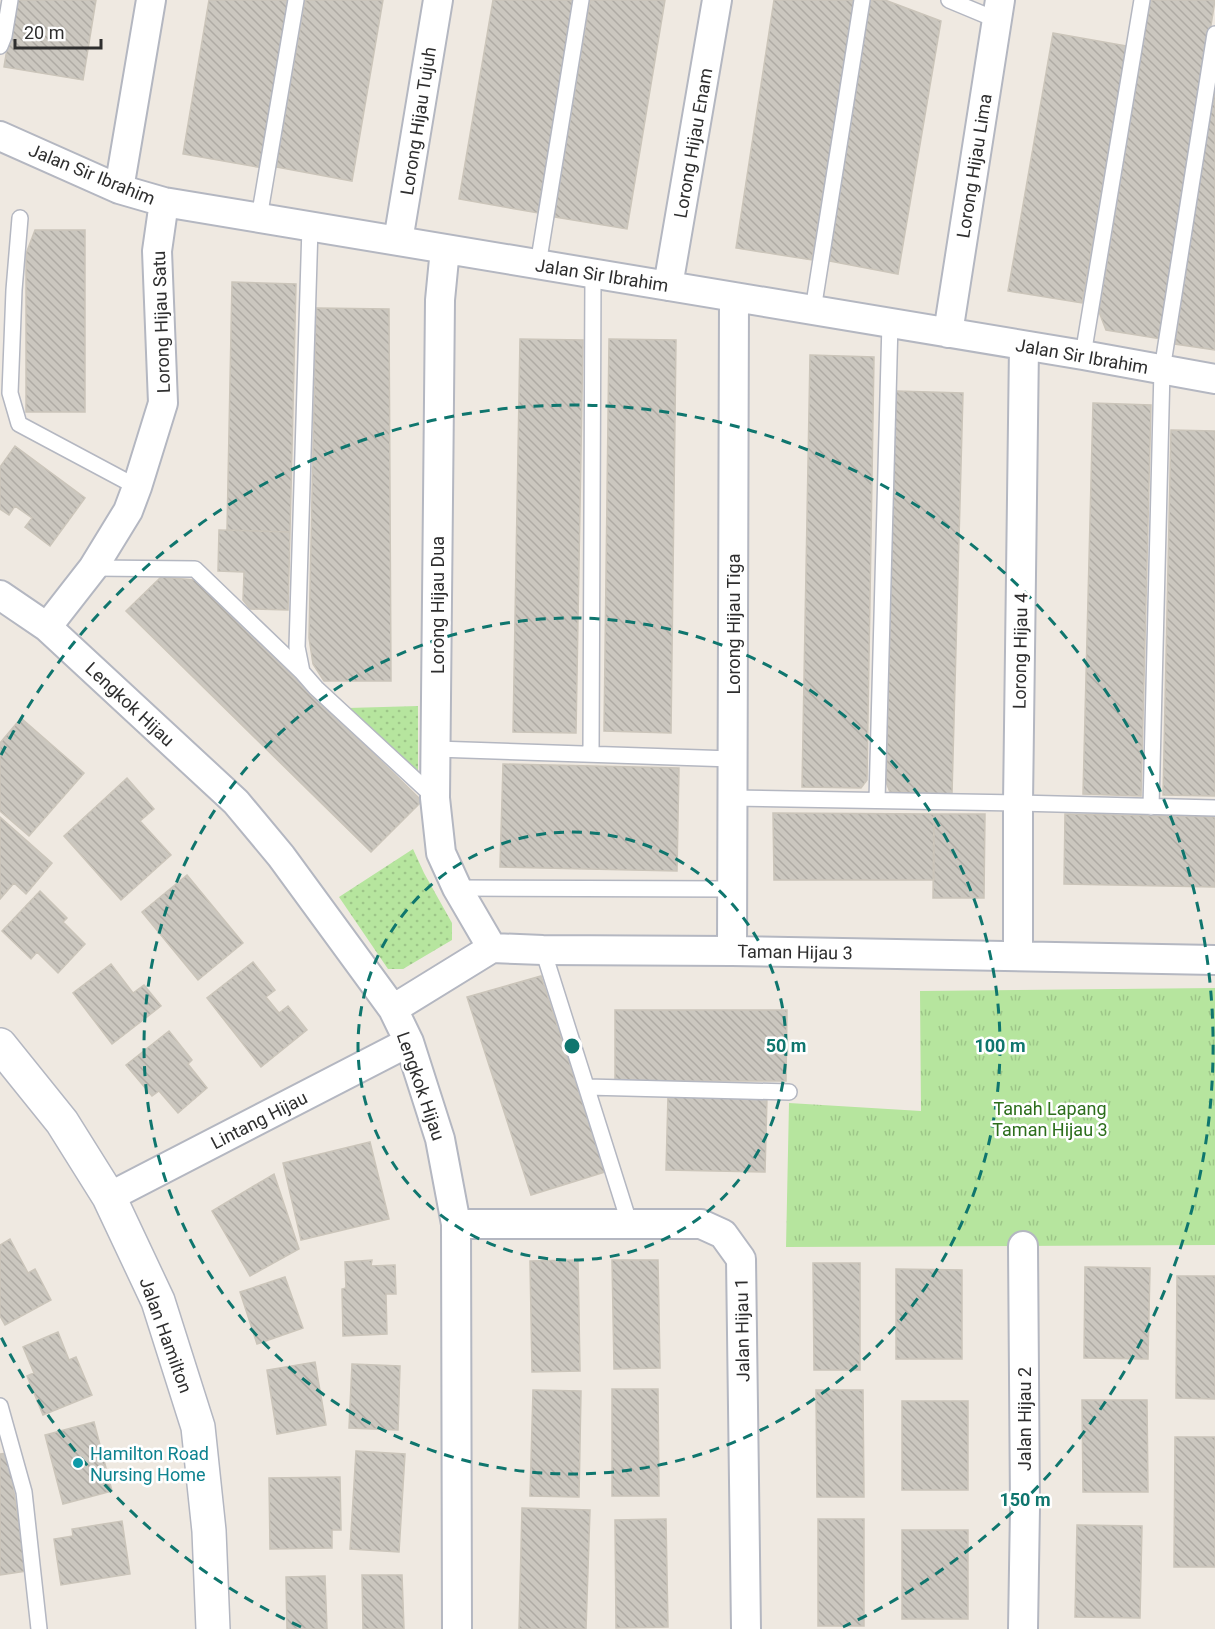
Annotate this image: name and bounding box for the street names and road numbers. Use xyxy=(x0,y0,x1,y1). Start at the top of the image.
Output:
street label: Lorong Hijau Tujuh xyxy=(396,45,440,197)
street label: Lorong Hijau Enam xyxy=(669,66,717,220)
street label: Lorong Hijau Lima xyxy=(952,92,996,240)
street label: Jalan Sir Ibrahim xyxy=(26,139,158,209)
street label: Lorong Hijau Satu xyxy=(148,250,174,394)
street label: Jalan Sir Ibrahim xyxy=(534,254,670,296)
street label: Jalan Sir Ibrahim xyxy=(1014,334,1150,378)
street label: Lorong Hijau Dua xyxy=(427,536,448,674)
street label: Lorong Hijau Tiga xyxy=(723,553,744,695)
street label: Lorong Hijau 4 xyxy=(1008,593,1032,709)
street label: Lengkok Hijau xyxy=(81,658,179,750)
street label: Taman Hijau 3 xyxy=(737,940,853,964)
street label: Lengkok Hijau xyxy=(393,1029,449,1143)
street label: Lintang Hijau xyxy=(207,1087,311,1153)
street label: Jalan Hamilton xyxy=(135,1274,197,1396)
street label: Jalan Hijau 1 xyxy=(731,1278,753,1382)
street label: Jalan Hijau 2 xyxy=(1014,1367,1035,1471)

